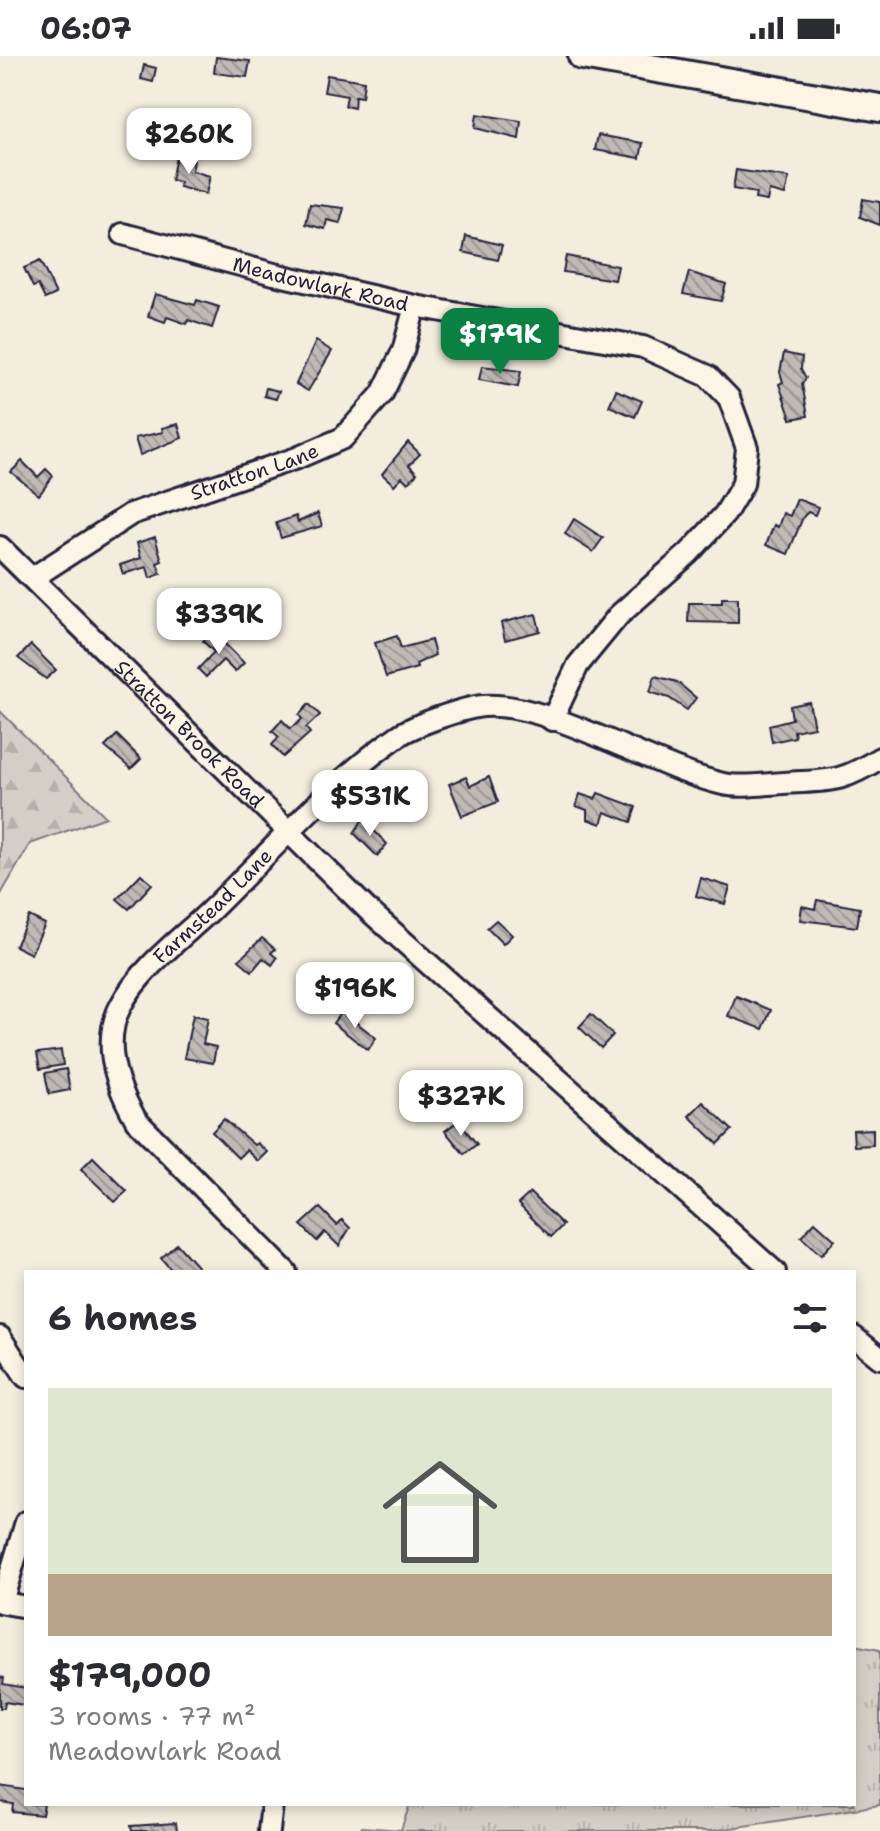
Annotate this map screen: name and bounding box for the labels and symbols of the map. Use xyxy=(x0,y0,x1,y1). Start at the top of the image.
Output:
pin: $260K xyxy=(133,108,245,176)
street label: Meadowlark Road xyxy=(230,251,411,317)
pin: $179K xyxy=(444,308,556,376)
street label: Stratton Lane xyxy=(187,437,323,506)
pin: $339K xyxy=(163,588,275,656)
street label: Stratton Brook Road xyxy=(109,654,270,814)
pin: $531K xyxy=(314,770,426,838)
street label: Farmstead Lane xyxy=(147,843,278,969)
pin: $196K xyxy=(299,962,411,1030)
pin: $327K xyxy=(405,1070,517,1138)

